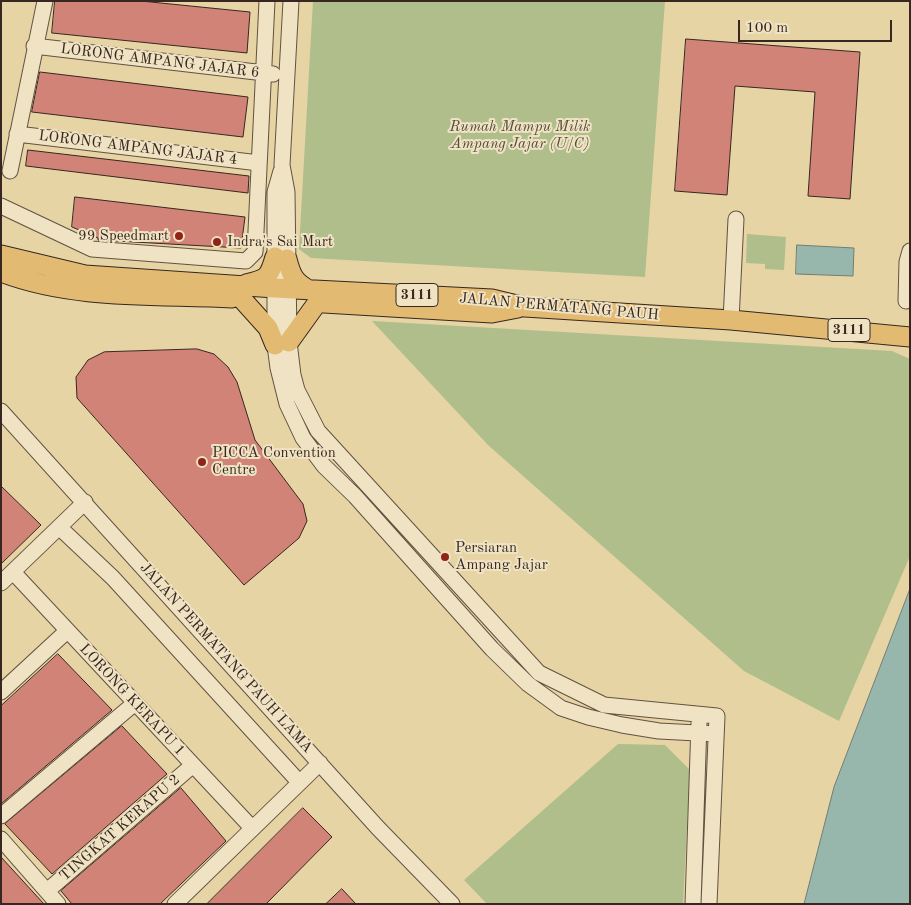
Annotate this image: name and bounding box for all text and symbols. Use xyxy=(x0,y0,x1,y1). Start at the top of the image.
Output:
scale bar xyxy=(741,10,895,42)
text: 100 m xyxy=(746,21,788,36)
street label: LORONG AMPANG JAJAR 6 xyxy=(59,40,261,82)
park label: Rumah Mampu Milik Ampang Jajar (U/C) xyxy=(450,118,590,153)
street label: LORONG AMPANG JAJAR 4 xyxy=(37,127,239,169)
place label: 99 Speedmart xyxy=(78,227,169,245)
marker: 99 Speedmart xyxy=(173,230,185,242)
place label: Indra's Sai Mart xyxy=(227,233,333,251)
marker: Indra's Sai Mart xyxy=(211,236,223,248)
road number: 3111 xyxy=(396,284,438,306)
street label: JALAN PERMATANG PAUH xyxy=(458,289,660,325)
road number: 3111 xyxy=(828,318,870,342)
place label: PICCA Convention Centre xyxy=(212,444,336,479)
marker: PICCA Convention Centre xyxy=(196,456,208,468)
place label: Persiaran Ampang Jajar xyxy=(455,539,548,574)
marker: Persiaran Ampang Jajar xyxy=(439,551,451,563)
street label: JALAN PERMATANG PAUH LAMA xyxy=(136,559,316,757)
street label: LORONG KERAPU 1 xyxy=(75,640,189,760)
street label: TINGKAT KERAPU 2 xyxy=(56,771,184,885)

